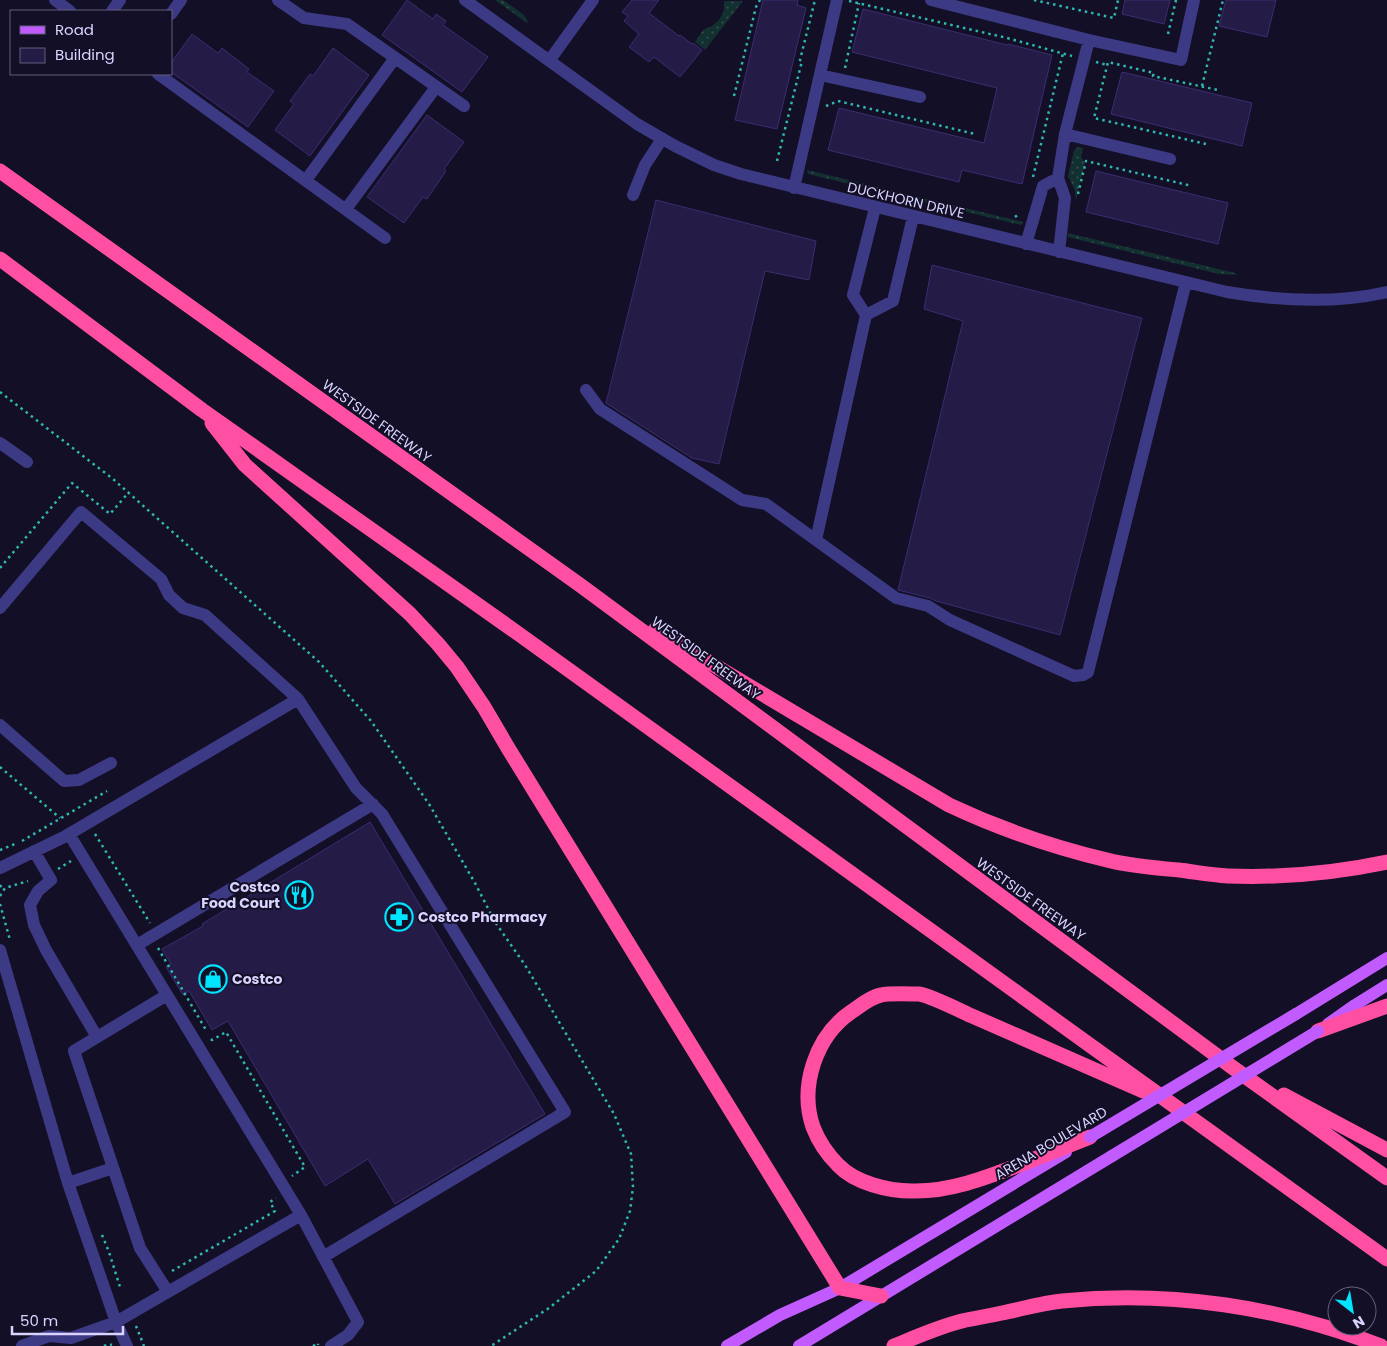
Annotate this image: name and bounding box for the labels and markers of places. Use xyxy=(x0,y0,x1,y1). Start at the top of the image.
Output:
place label: Costco Food Court xyxy=(201,877,280,913)
restaurant icon: Costco Food Court xyxy=(284,880,314,910)
pharmacy icon: Costco Pharmacy xyxy=(384,902,414,932)
place label: Costco Pharmacy xyxy=(418,907,547,927)
shop icon: Costco xyxy=(198,964,228,994)
place label: Costco xyxy=(232,969,283,989)

